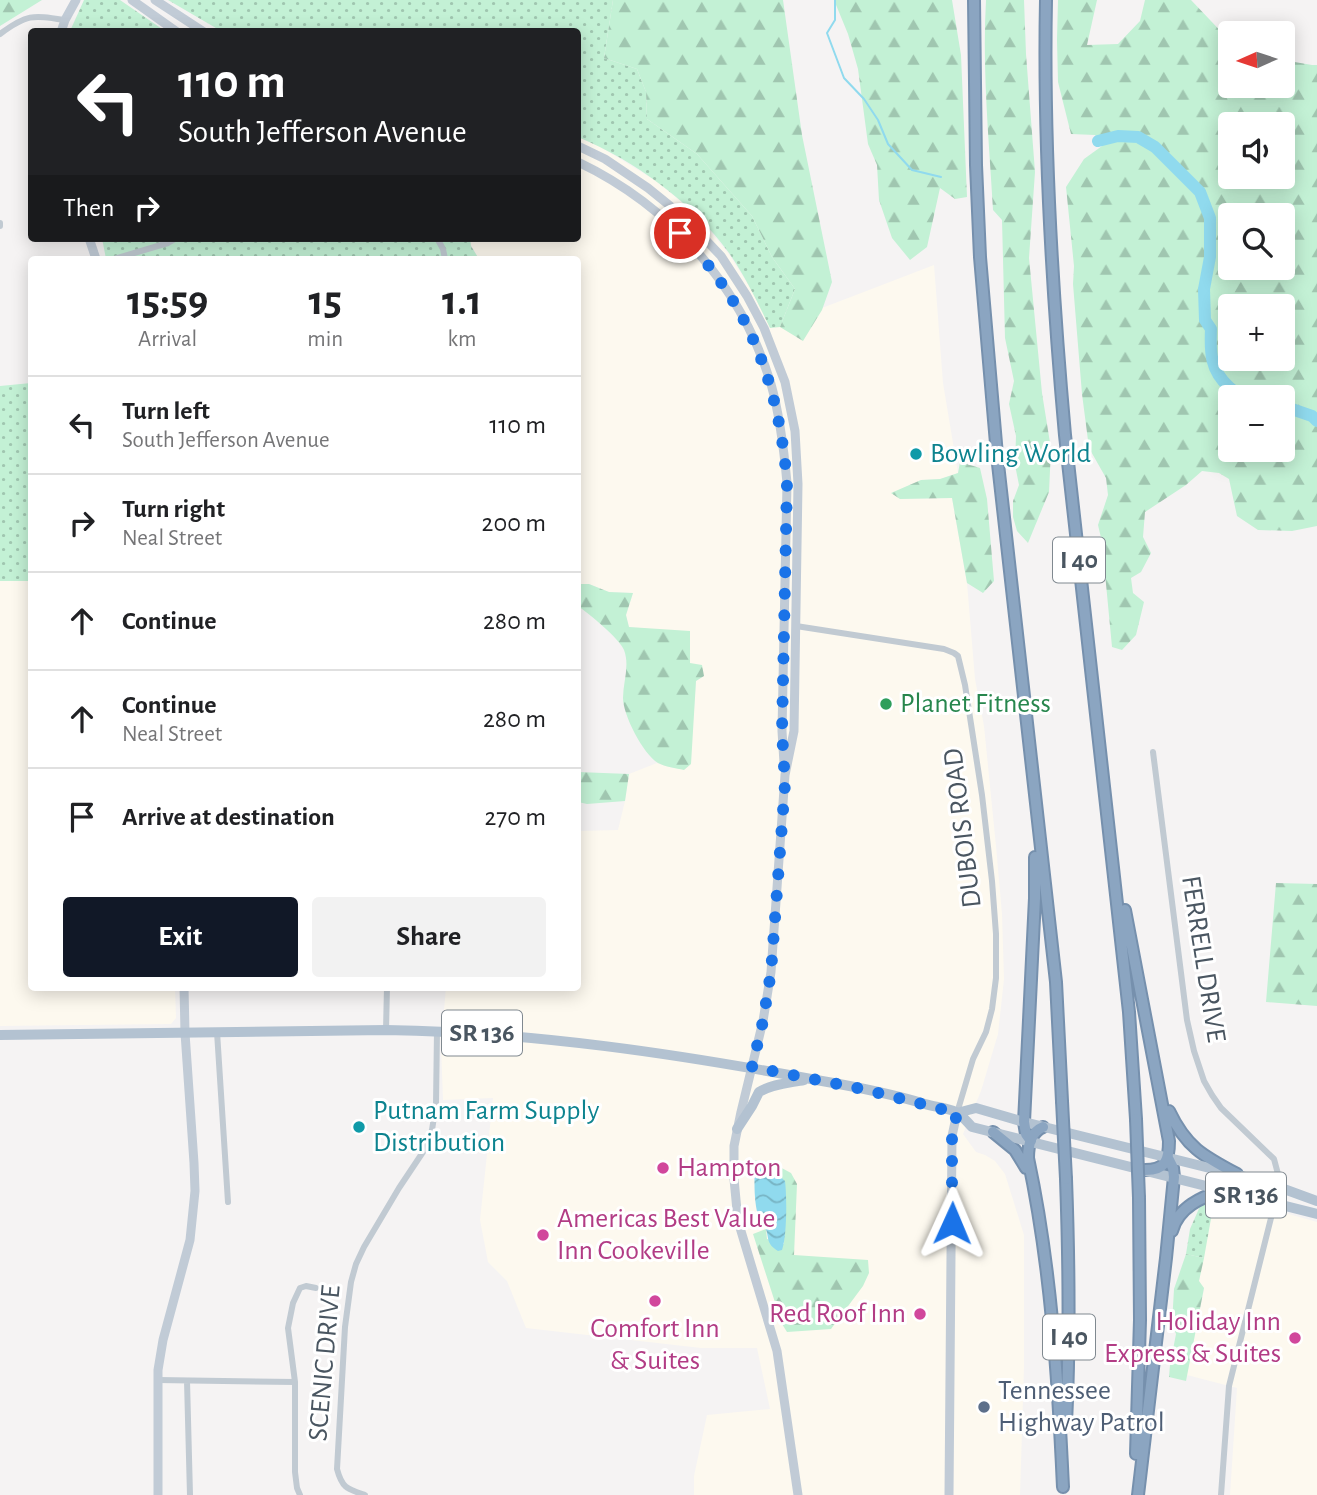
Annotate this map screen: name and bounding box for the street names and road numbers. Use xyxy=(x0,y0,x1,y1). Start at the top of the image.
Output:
road number: I 40 xyxy=(1053,538,1105,582)
street label: DUBOIS ROAD xyxy=(939,747,987,909)
street label: FERRELL DRIVE xyxy=(1176,874,1230,1044)
road number: SR 136 xyxy=(442,1010,522,1056)
road number: SR 136 xyxy=(1206,1172,1286,1218)
street label: SCENIC DRIVE xyxy=(304,1284,346,1442)
road number: I 40 xyxy=(1043,1314,1095,1360)

